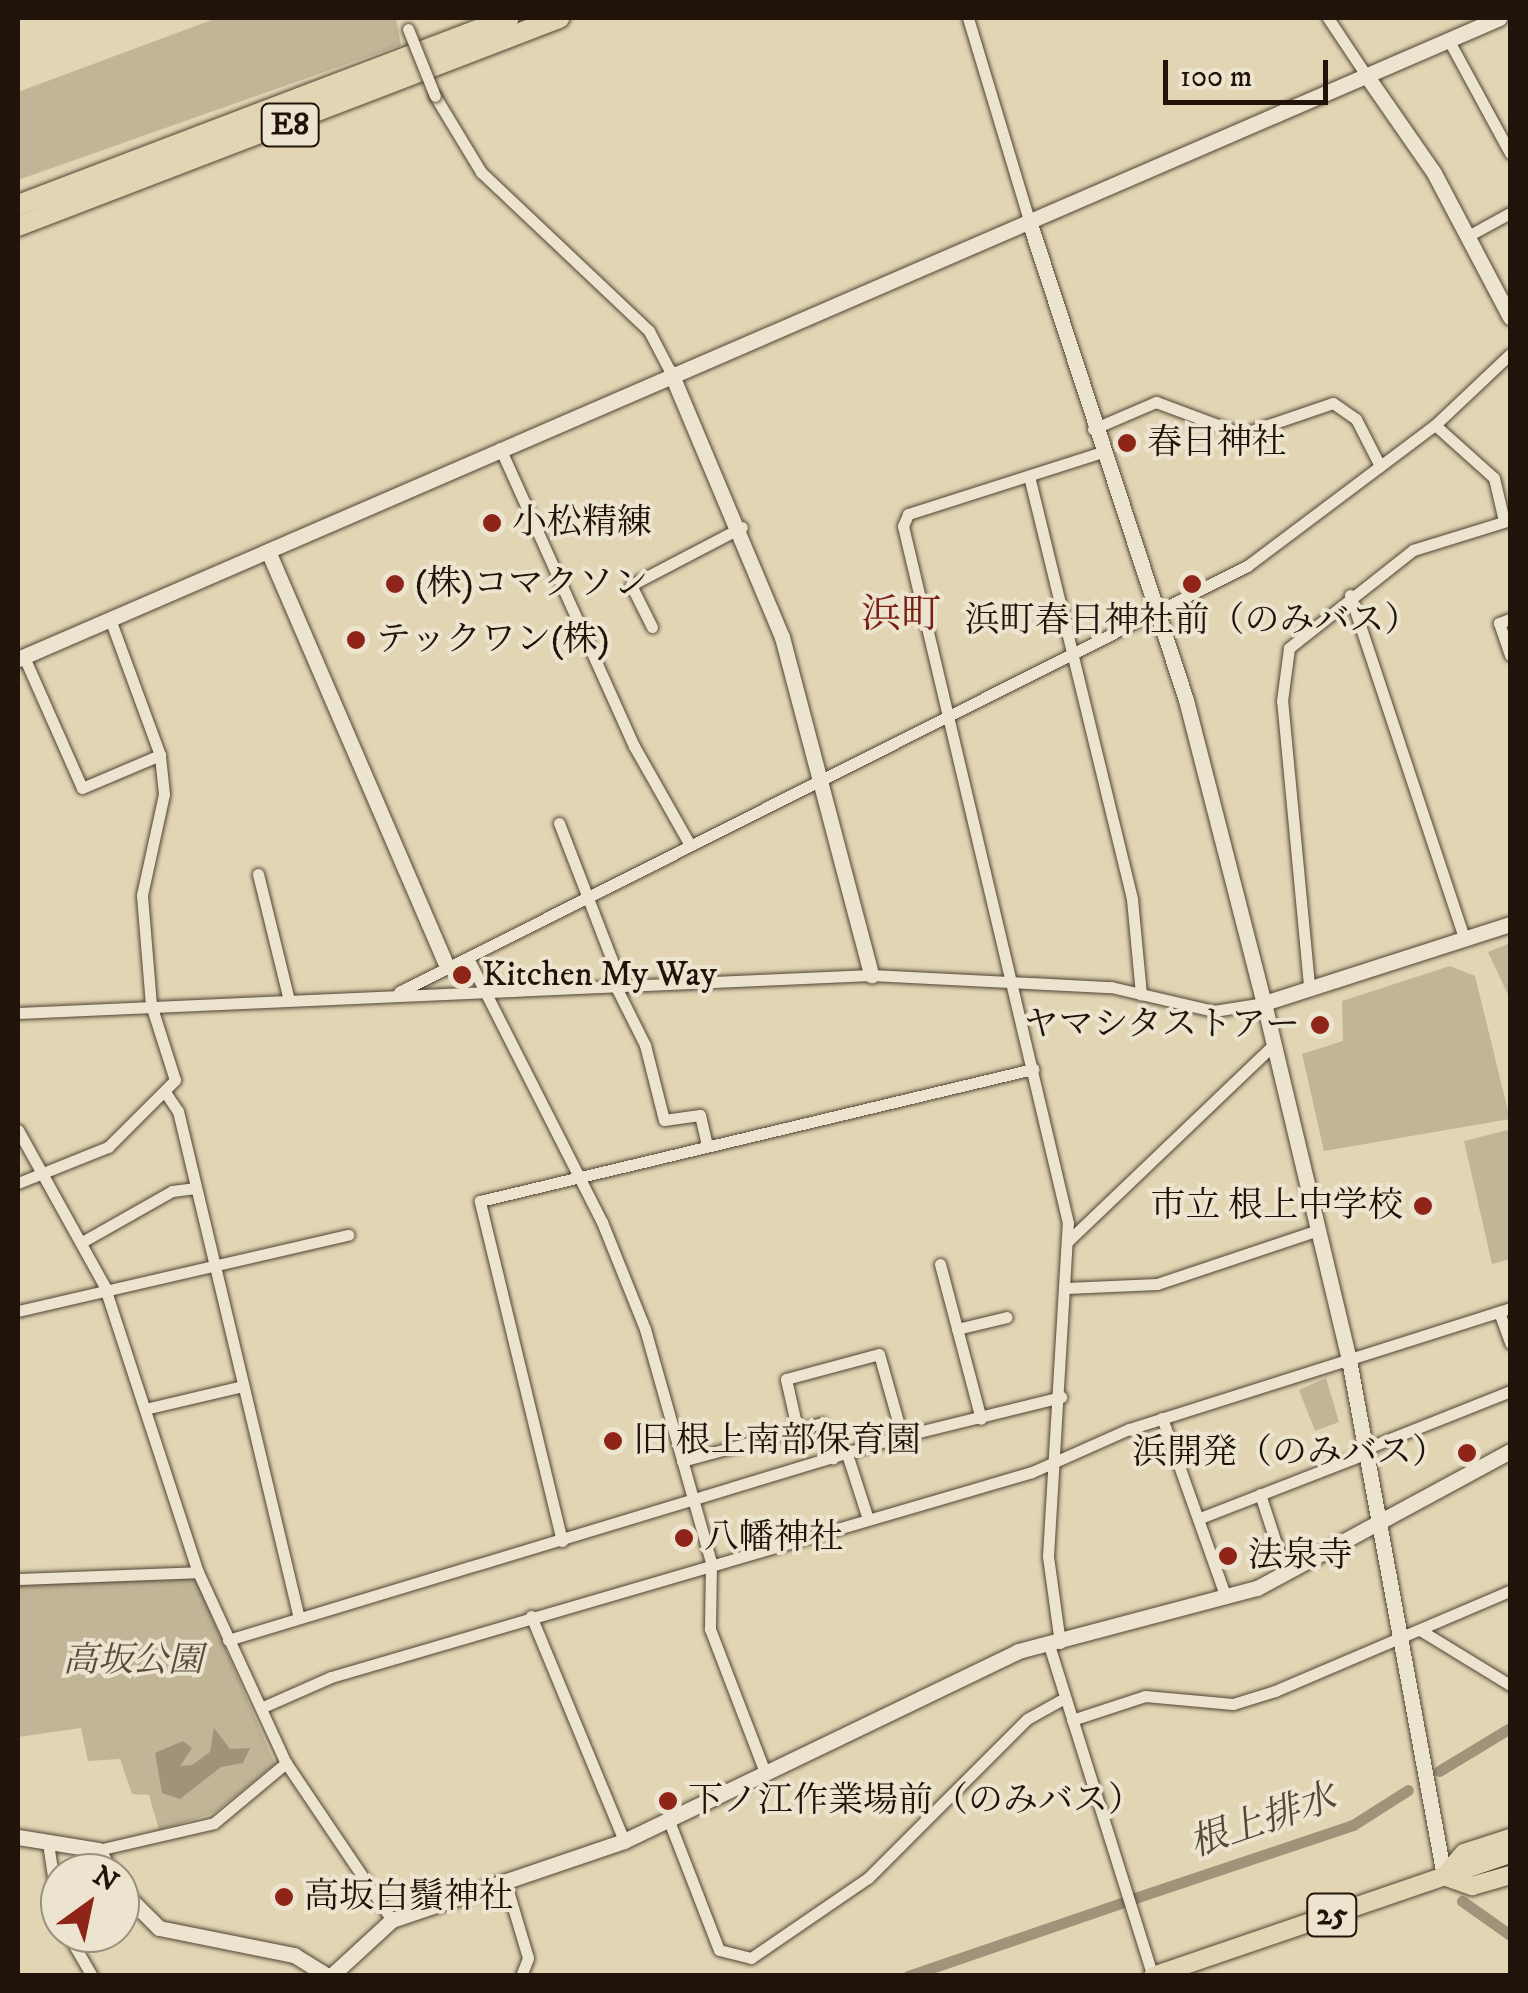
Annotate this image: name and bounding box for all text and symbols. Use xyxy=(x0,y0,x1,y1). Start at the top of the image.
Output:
scale bar xyxy=(1168,40,1333,102)
text: 100 m xyxy=(1180,59,1252,96)
road number: E8 xyxy=(260,98,320,152)
place label: 春日神社 xyxy=(1147,422,1287,464)
marker: 春日神社 xyxy=(1116,432,1138,454)
place label: 小松精練 xyxy=(512,502,652,544)
marker: 小松精練 xyxy=(481,512,503,534)
place label: (株)コマクソン xyxy=(415,563,648,605)
marker: (株)コマクソン xyxy=(384,573,406,595)
marker: 浜町春日神社前（のみバス） xyxy=(1181,573,1203,595)
district label: 浜町 xyxy=(861,592,941,640)
place label: 浜町春日神社前（のみバス） xyxy=(965,600,1419,642)
place label: テックワン(株) xyxy=(376,619,609,661)
marker: テックワン(株) xyxy=(345,629,367,651)
place label: Kitchen My Way xyxy=(482,954,717,996)
marker: Kitchen My Way xyxy=(451,964,473,986)
place label: ヤマシタストアー xyxy=(1021,1004,1300,1046)
marker: ヤマシタストアー xyxy=(1309,1014,1331,1036)
place label: 市立 根上中学校 xyxy=(1150,1185,1403,1227)
marker: 市立 根上中学校 xyxy=(1412,1195,1434,1217)
place label: 旧 根上南部保育園 xyxy=(633,1420,921,1462)
marker: 旧 根上南部保育園 xyxy=(602,1430,624,1452)
place label: 浜開発（のみバス） xyxy=(1132,1432,1447,1474)
marker: 浜開発（のみバス） xyxy=(1456,1442,1478,1464)
place label: 八幡神社 xyxy=(704,1517,844,1559)
marker: 八幡神社 xyxy=(673,1527,695,1549)
place label: 法泉寺 xyxy=(1248,1535,1353,1577)
marker: 法泉寺 xyxy=(1217,1545,1239,1567)
park label: 高坂公園 xyxy=(63,1640,203,1682)
water label: 根上排水 xyxy=(1184,1776,1342,1868)
place label: 下ノ江作業場前（のみバス） xyxy=(688,1780,1143,1822)
marker: 下ノ江作業場前（のみバス） xyxy=(657,1790,679,1812)
north arrow xyxy=(40,1853,140,1953)
text: N xyxy=(86,1858,125,1900)
place label: 高坂白鬚神社 xyxy=(304,1876,514,1918)
marker: 高坂白鬚神社 xyxy=(273,1886,295,1908)
road number: 25 xyxy=(1304,1888,1360,1942)

